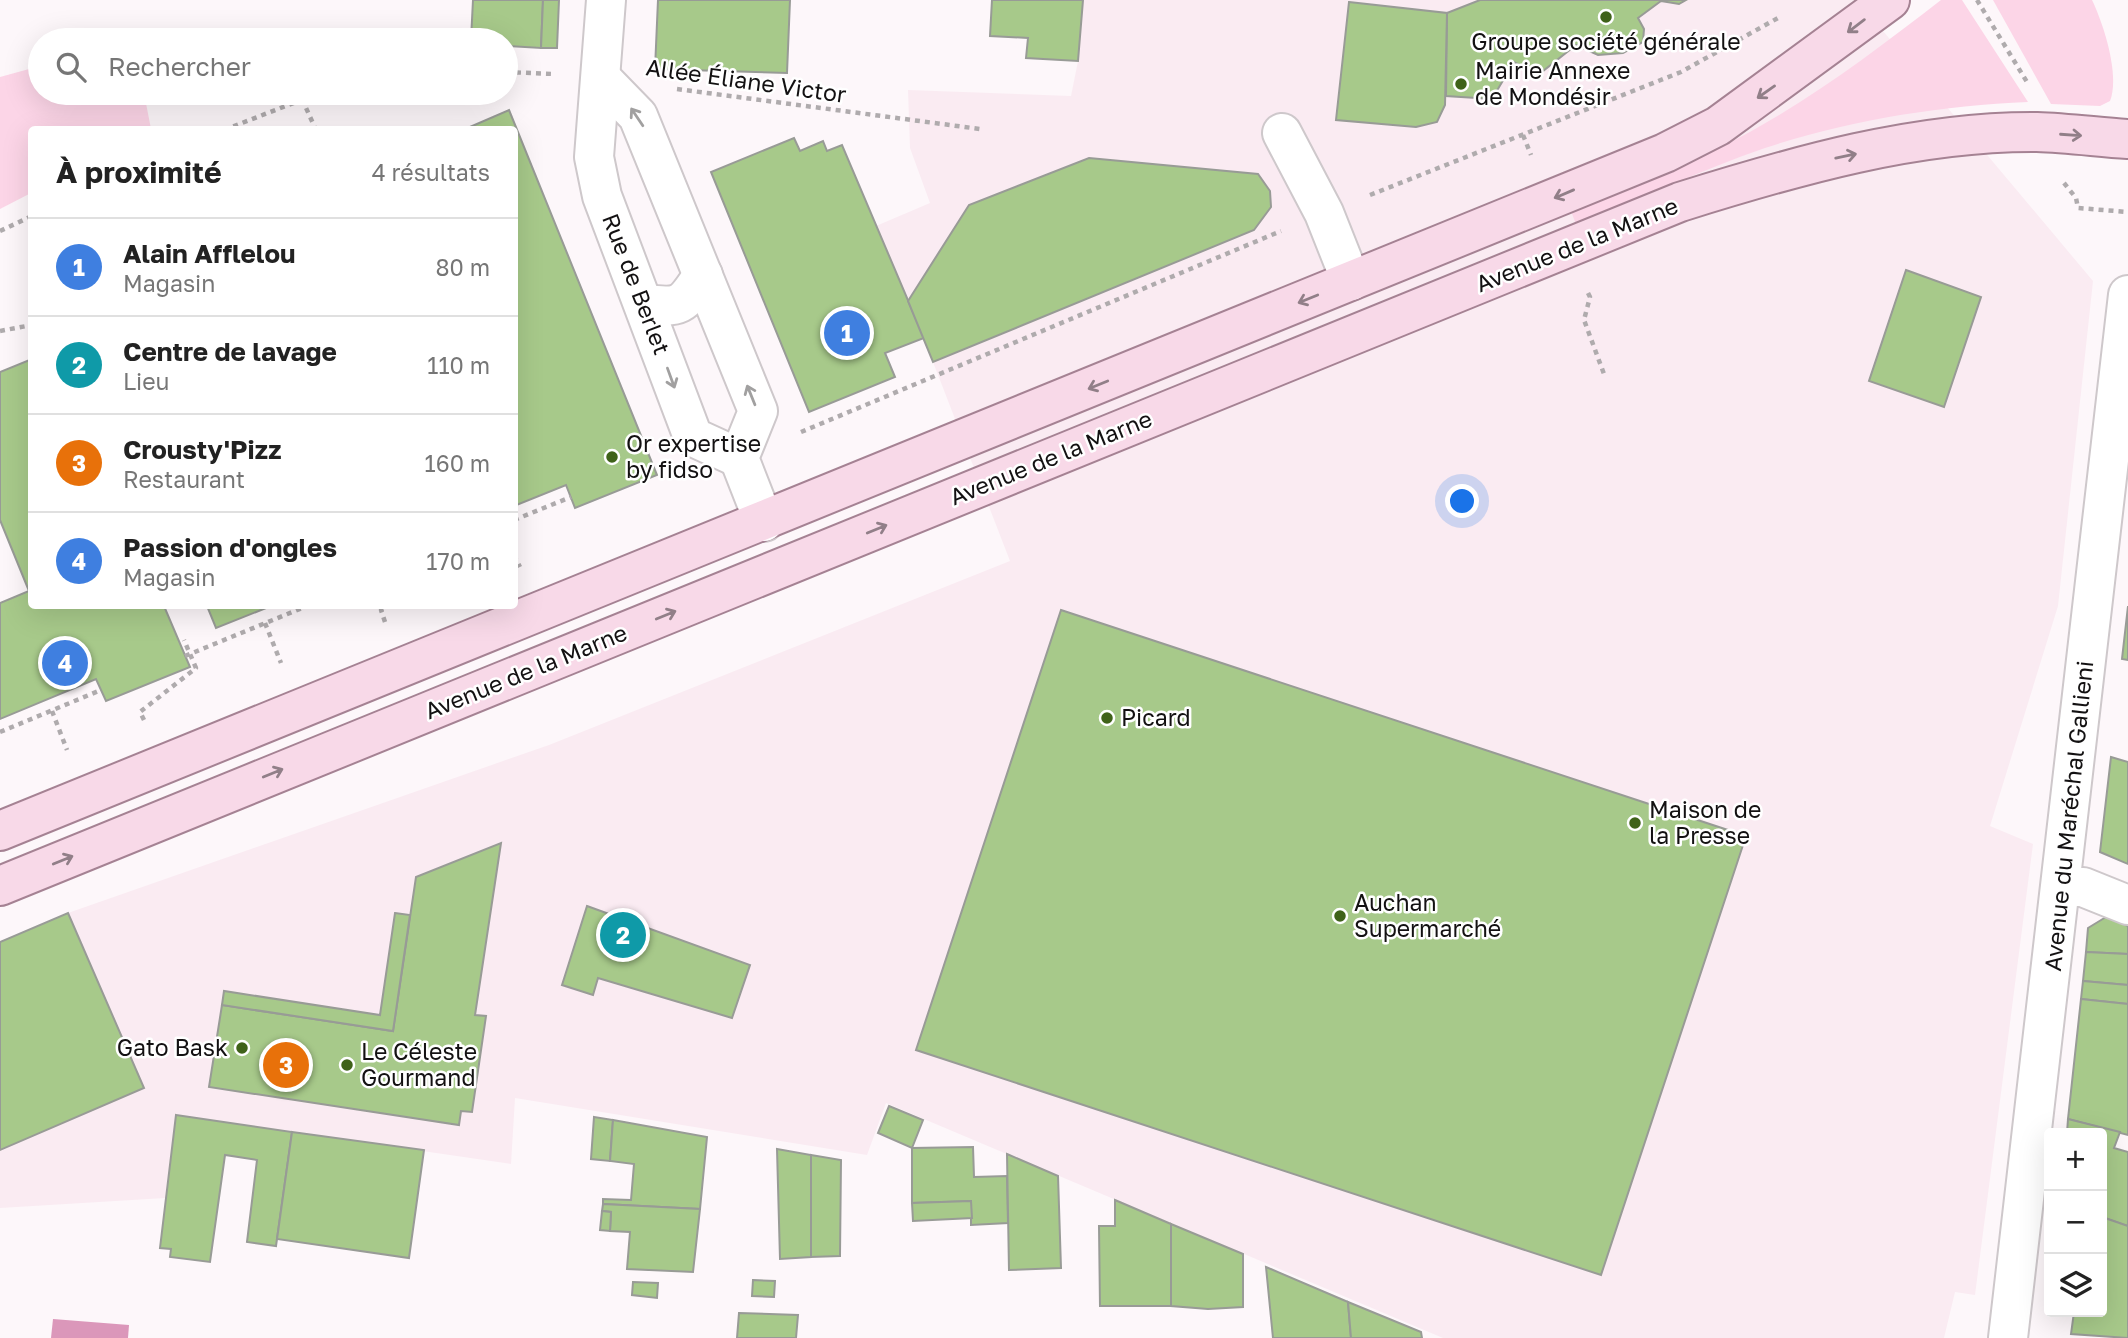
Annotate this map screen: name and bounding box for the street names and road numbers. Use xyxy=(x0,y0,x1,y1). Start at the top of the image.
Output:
street label: Allée Éliane Victor xyxy=(644,52,848,108)
street label: Avenue de la Marne xyxy=(1471,191,1682,297)
street label: Rue de Berlet xyxy=(597,209,677,358)
street label: Avenue de la Marne xyxy=(945,404,1156,510)
street label: Avenue de la Marne xyxy=(420,618,631,724)
street label: Avenue du Maréchal Gallieni xyxy=(2038,659,2098,973)

